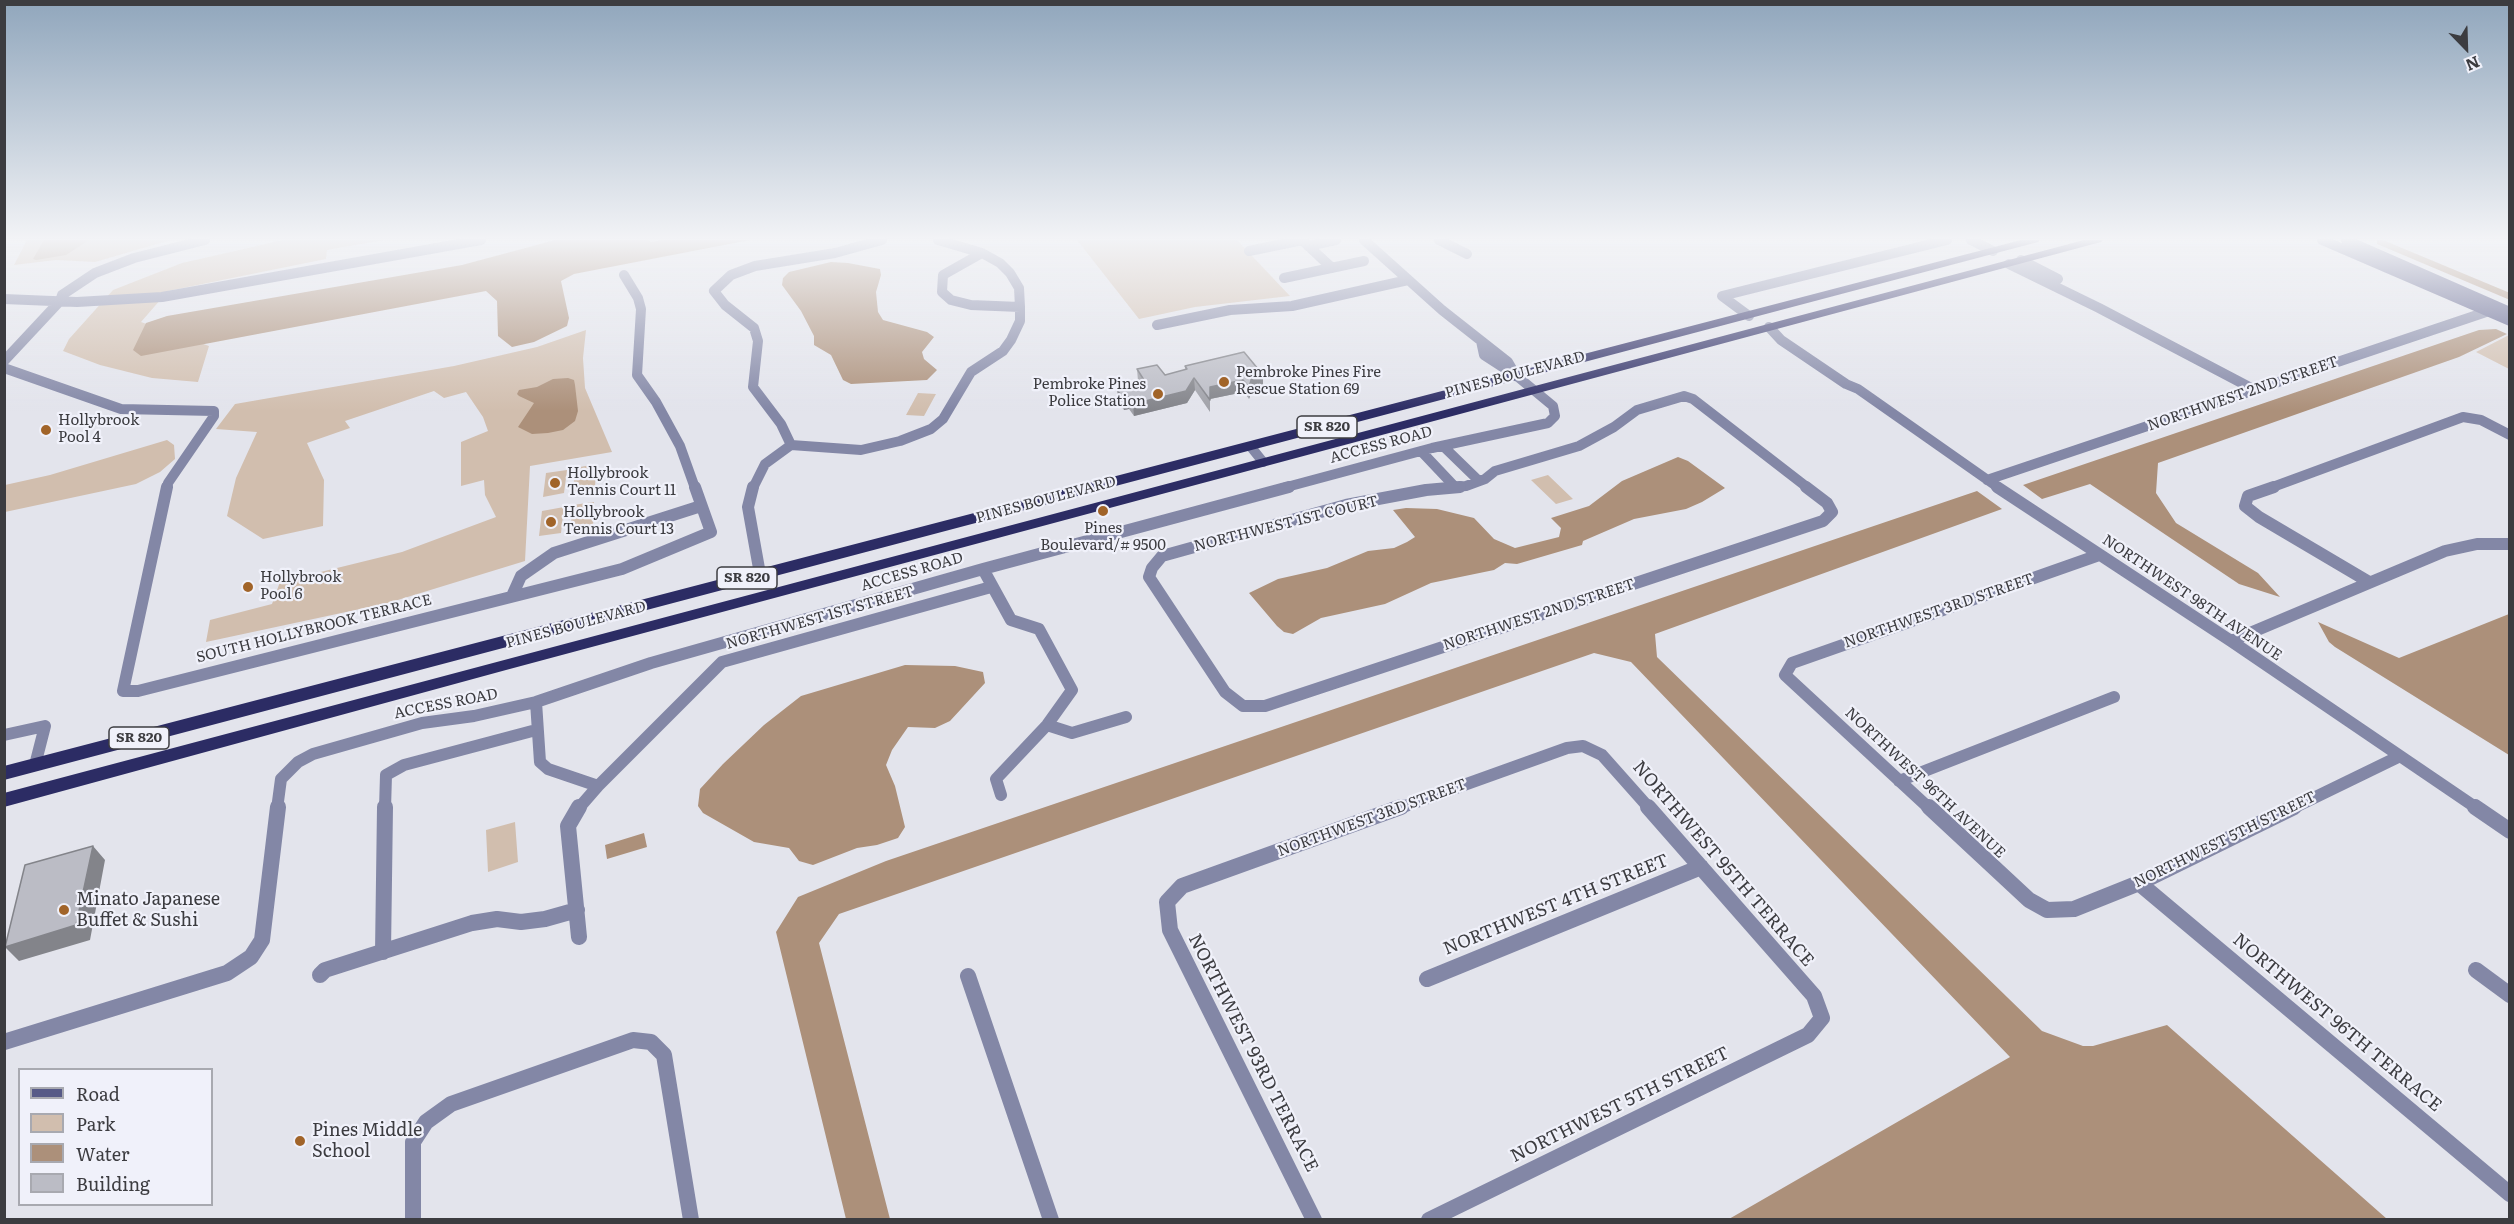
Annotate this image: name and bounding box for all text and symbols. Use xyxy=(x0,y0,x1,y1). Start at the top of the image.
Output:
north arrow xyxy=(2436,18,2496,78)
text: N xyxy=(2462,51,2484,78)
street label: PINES BOULEVARD xyxy=(1443,348,1587,402)
street label: NORTHWEST 2ND STREET xyxy=(2145,353,2341,435)
place label: Pembroke Pines Fire Rescue Station 69 xyxy=(1236,364,1381,399)
marker: Pembroke Pines Fire Rescue Station 69 xyxy=(1217,375,1231,389)
place label: Pembroke Pines Police Station xyxy=(1033,376,1146,411)
marker: Pembroke Pines Police Station xyxy=(1151,387,1165,401)
place label: Hollybrook Pool 4 xyxy=(58,412,139,447)
road number: SR 820 xyxy=(1297,416,1357,438)
marker: Hollybrook Pool 4 xyxy=(39,423,53,437)
street label: ACCESS ROAD xyxy=(1328,423,1434,467)
place label: Hollybrook Tennis Court 11 xyxy=(567,465,676,500)
street label: PINES BOULEVARD xyxy=(974,473,1118,527)
marker: Hollybrook Tennis Court 11 xyxy=(548,476,562,490)
street label: NORTHWEST 1ST COURT xyxy=(1192,492,1380,556)
place label: Hollybrook Tennis Court 13 xyxy=(563,504,674,539)
marker: Pines Boulevard/# 9500 xyxy=(1096,504,1110,518)
marker: Hollybrook Tennis Court 13 xyxy=(544,515,558,529)
place label: Pines Boulevard/# 9500 xyxy=(1040,520,1166,555)
street label: NORTHWEST 98TH AVENUE xyxy=(2099,531,2285,665)
street label: ACCESS ROAD xyxy=(859,549,965,595)
road number: SR 820 xyxy=(717,567,777,589)
place label: Hollybrook Pool 6 xyxy=(260,569,341,604)
street label: NORTHWEST 3RD STREET xyxy=(1842,570,2036,652)
street label: NORTHWEST 2ND STREET xyxy=(1441,575,1637,655)
marker: Hollybrook Pool 6 xyxy=(241,580,255,594)
street label: NORTHWEST 1ST STREET xyxy=(724,582,916,654)
street label: SOUTH HOLLYBROOK TERRACE xyxy=(194,591,434,667)
street label: PINES BOULEVARD xyxy=(504,598,648,652)
street label: ACCESS ROAD xyxy=(392,685,500,723)
street label: NORTHWEST 96TH AVENUE xyxy=(1841,704,2009,862)
road number: SR 820 xyxy=(109,727,169,749)
street label: NORTHWEST 95TH TERRACE xyxy=(1628,757,1818,971)
street label: NORTHWEST 3RD STREET xyxy=(1275,775,1469,861)
street label: NORTHWEST 5TH STREET xyxy=(2131,788,2319,892)
street label: NORTHWEST 4TH STREET xyxy=(1440,850,1672,960)
place label: Minato Japanese Buffet & Sushi xyxy=(76,889,220,932)
marker: Minato Japanese Buffet & Sushi xyxy=(57,903,71,917)
street label: NORTHWEST 96TH TERRACE xyxy=(2228,929,2446,1117)
street label: NORTHWEST 93RD TERRACE xyxy=(1183,930,1323,1176)
street label: NORTHWEST 5TH STREET xyxy=(1507,1043,1733,1167)
legend xyxy=(18,1068,213,1206)
text: Road xyxy=(76,1080,120,1107)
text: Park xyxy=(76,1110,115,1137)
place label: Pines Middle School xyxy=(312,1120,422,1162)
marker: Pines Middle School xyxy=(293,1134,307,1148)
text: Water xyxy=(76,1140,129,1167)
text: Building xyxy=(76,1170,150,1197)

